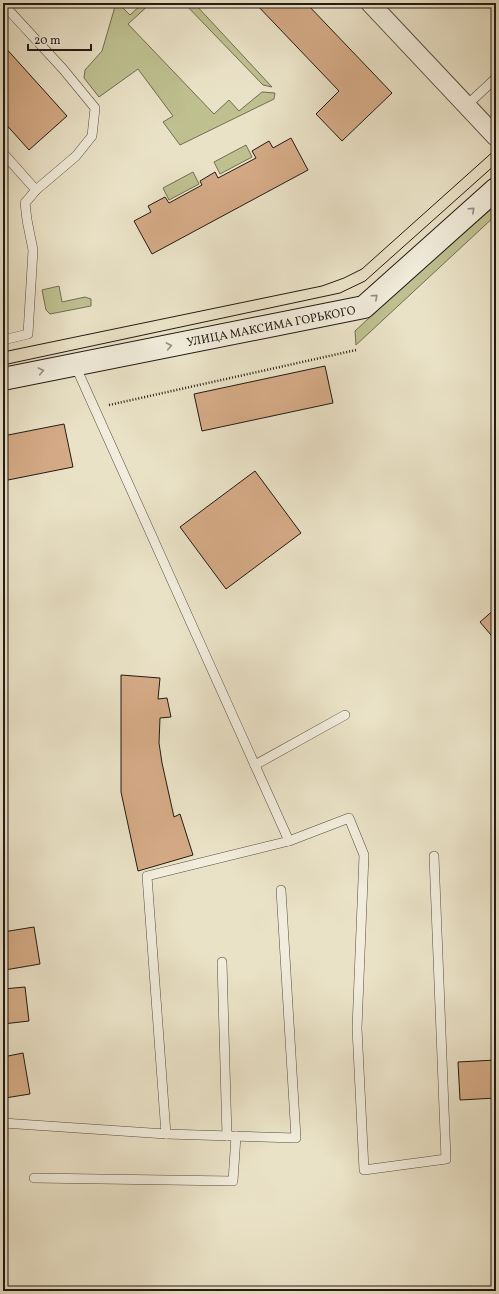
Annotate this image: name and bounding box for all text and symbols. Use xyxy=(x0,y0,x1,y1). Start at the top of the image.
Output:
scale bar xyxy=(28,26,91,52)
text: 20 m xyxy=(34,33,61,49)
one-way arrow xyxy=(467,208,475,215)
one-way arrow xyxy=(370,294,378,302)
street label: УЛИЦА МАКСИМА ГОРЬКОГО xyxy=(185,303,357,351)
one-way arrow xyxy=(166,342,172,351)
one-way arrow xyxy=(38,368,44,376)

